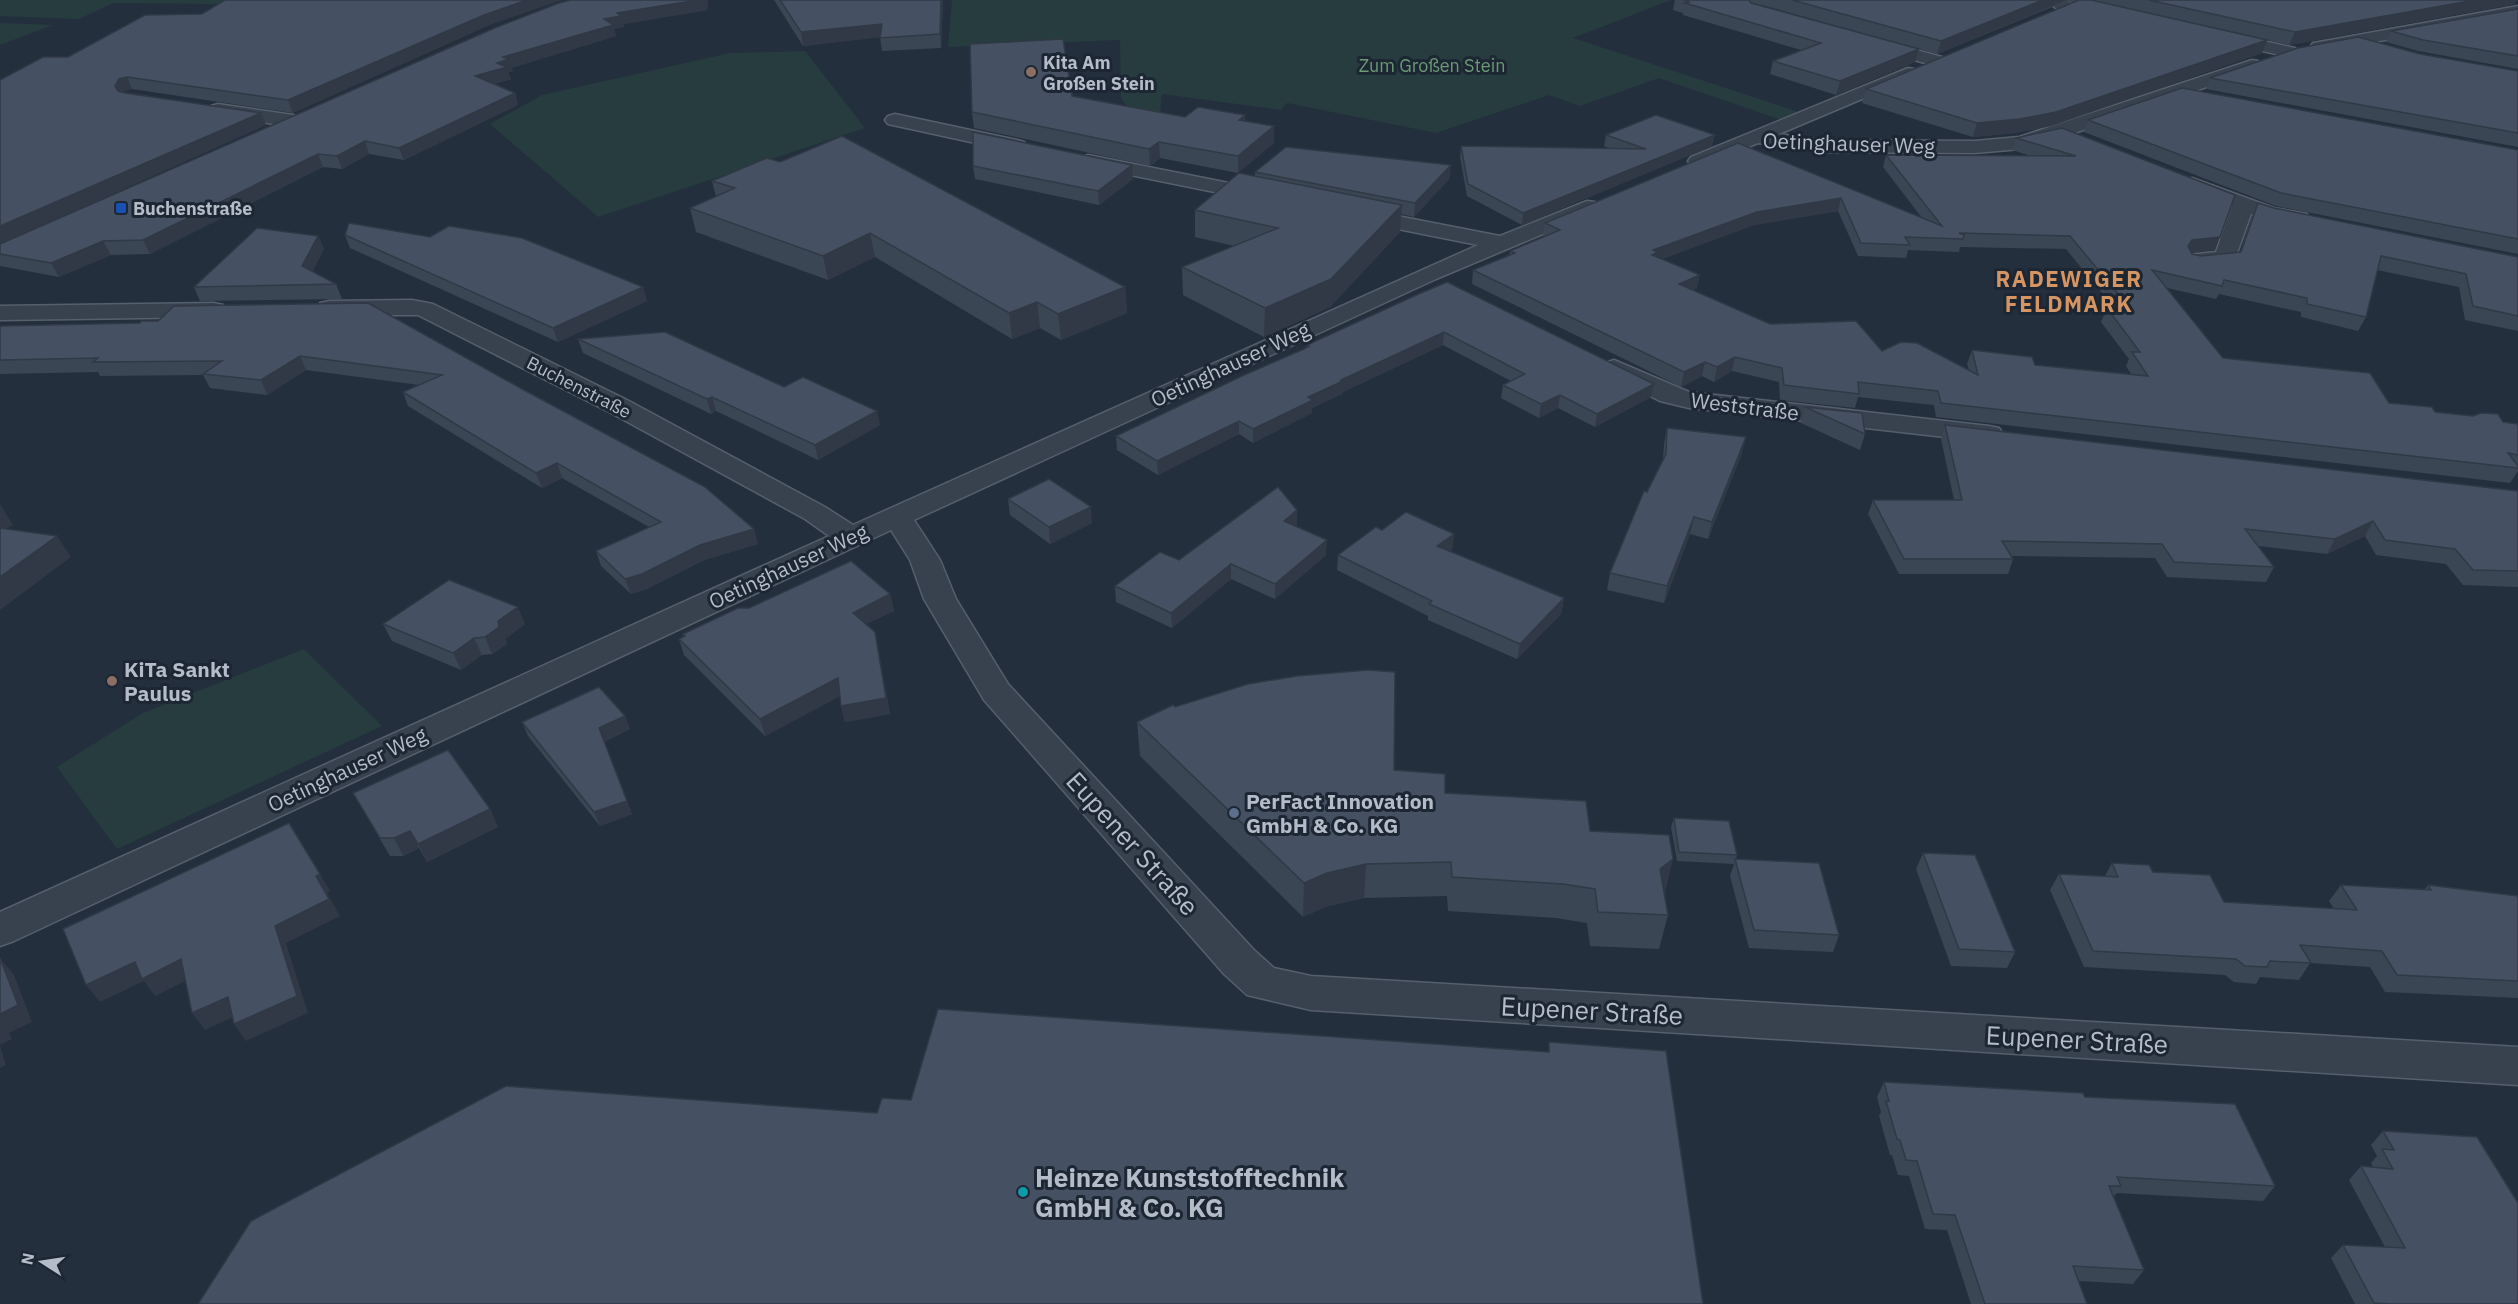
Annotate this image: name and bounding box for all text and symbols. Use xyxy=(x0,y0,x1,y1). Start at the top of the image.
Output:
place label: Kita Am Großen Stein xyxy=(1043,51,1155,95)
park label: Zum Großen Stein xyxy=(1359,54,1505,77)
marker: Kita Am Großen Stein xyxy=(1024,65,1038,79)
street label: Oetinghauser Weg xyxy=(1762,126,1936,160)
place label: Buchenstraße xyxy=(133,197,252,220)
marker: Buchenstraße xyxy=(114,201,128,215)
district label: RADEWIGER FELDMARK xyxy=(1996,264,2143,318)
street label: Oetinghauser Weg xyxy=(1146,315,1314,413)
street label: Buchenstraße xyxy=(523,351,635,423)
street label: Weststraße xyxy=(1689,385,1801,427)
street label: Oetinghauser Weg xyxy=(704,517,872,615)
place label: KiTa Sankt Paulus xyxy=(124,655,230,707)
marker: KiTa Sankt Paulus xyxy=(105,674,119,688)
street label: Oetinghauser Weg xyxy=(263,720,431,818)
street label: Eupener Straße xyxy=(1059,764,1207,922)
place label: PerFact Innovation GmbH & Co. KG xyxy=(1246,787,1434,839)
marker: PerFact Innovation GmbH & Co. KG xyxy=(1227,806,1241,820)
street label: Eupener Straße xyxy=(1500,988,1684,1032)
street label: Eupener Straße xyxy=(1985,1017,2169,1061)
place label: Heinze Kunststofftechnik GmbH & Co. KG xyxy=(1035,1160,1344,1224)
marker: Heinze Kunststofftechnik GmbH & Co. KG xyxy=(1016,1185,1030,1199)
north arrow xyxy=(12,1232,72,1292)
text: N xyxy=(16,1251,38,1267)

